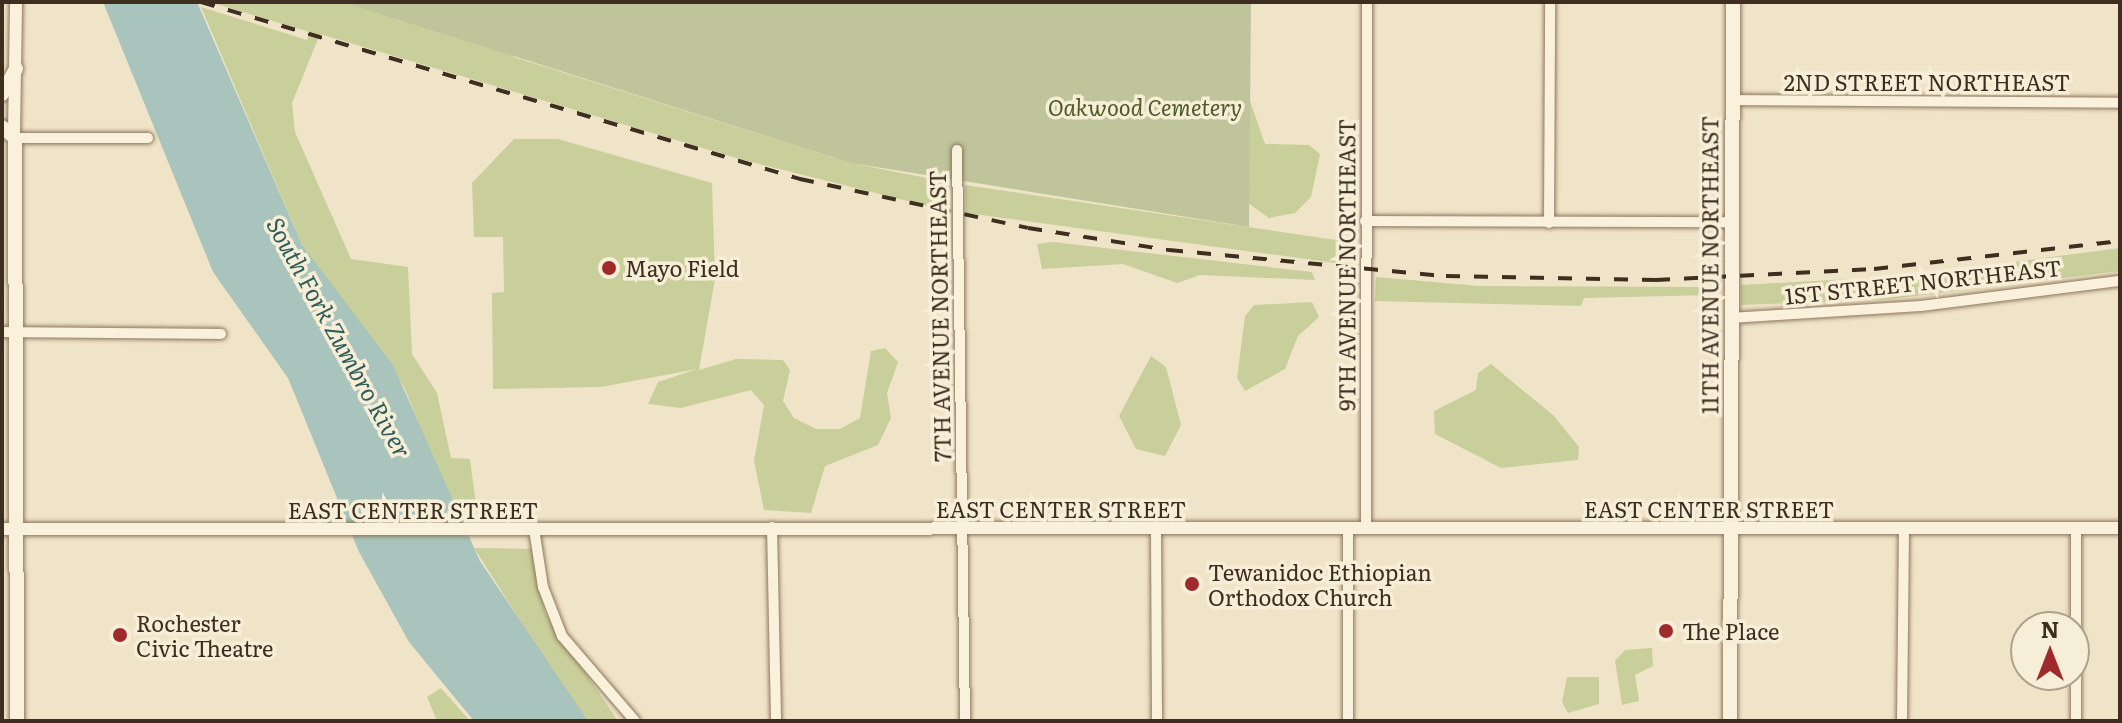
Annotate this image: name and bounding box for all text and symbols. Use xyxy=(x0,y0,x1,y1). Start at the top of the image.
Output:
street label: 2ND STREET NORTHEAST xyxy=(1784,69,2070,95)
park label: Oakwood Cemetery xyxy=(1048,94,1242,120)
street label: 11TH AVENUE NORTHEAST xyxy=(1696,116,1722,414)
street label: 9TH AVENUE NORTHEAST xyxy=(1333,119,1359,411)
street label: 7TH AVENUE NORTHEAST xyxy=(923,170,955,462)
water label: South Fork Zumbro River xyxy=(262,212,418,462)
street label: 1ST STREET NORTHEAST xyxy=(1783,253,2063,309)
place label: Mayo Field xyxy=(625,255,739,281)
marker: Mayo Field xyxy=(600,259,618,277)
street label: EAST CENTER STREET xyxy=(936,496,1186,522)
street label: EAST CENTER STREET xyxy=(1584,496,1834,522)
street label: EAST CENTER STREET xyxy=(288,497,538,523)
place label: Tewanidoc Ethiopian Orthodox Church xyxy=(1208,558,1432,610)
marker: Tewanidoc Ethiopian Orthodox Church xyxy=(1183,575,1201,593)
place label: Rochester Civic Theatre xyxy=(136,609,273,660)
north arrow xyxy=(2010,611,2090,691)
text: N xyxy=(2041,612,2059,645)
place label: The Place xyxy=(1682,618,1779,644)
marker: The Place xyxy=(1657,622,1675,640)
marker: Rochester Civic Theatre xyxy=(111,626,129,644)

